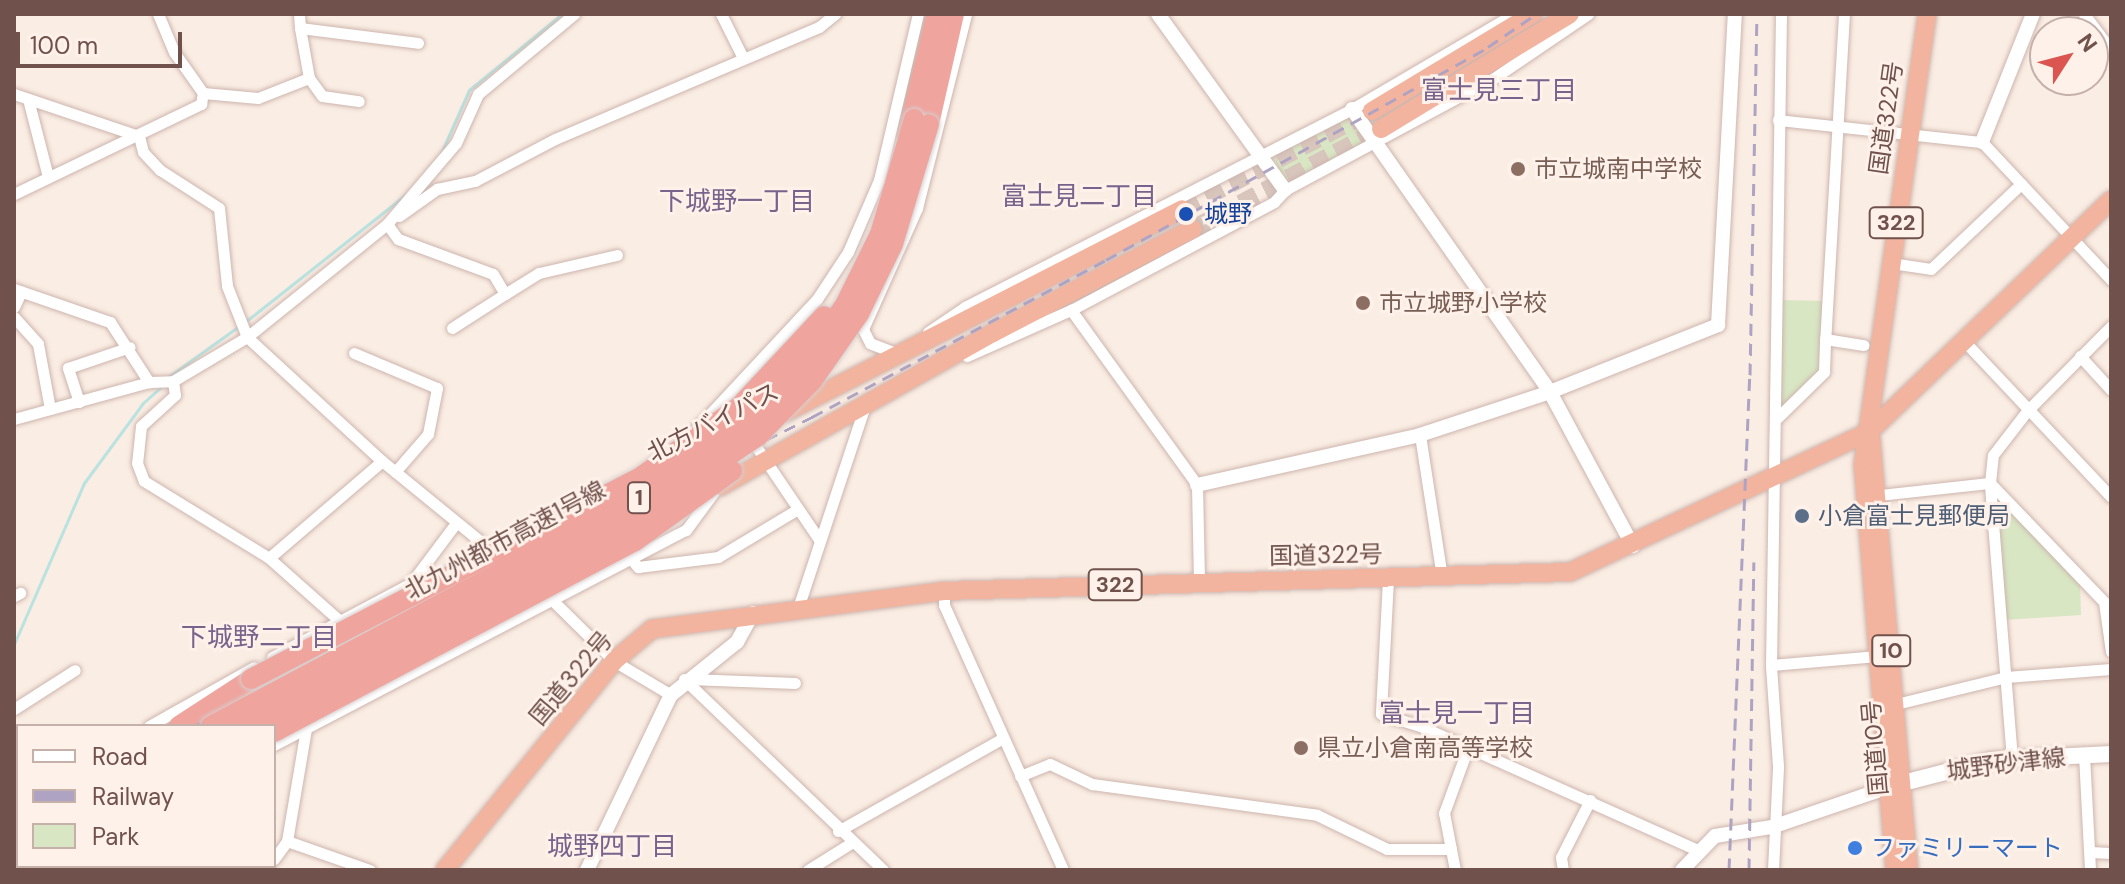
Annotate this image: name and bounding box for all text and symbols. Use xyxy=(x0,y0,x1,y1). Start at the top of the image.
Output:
scale bar xyxy=(20,16,186,66)
north arrow xyxy=(2029,16,2109,96)
text: N xyxy=(2071,28,2104,58)
text: 100 m xyxy=(30,30,98,61)
street label: 国道322号 xyxy=(1864,60,1908,176)
district label: 富士見三丁目 xyxy=(1421,75,1577,107)
place label: 市立城南中学校 xyxy=(1534,155,1702,183)
marker: 市立城南中学校 xyxy=(1509,160,1527,178)
district label: 富士見二丁目 xyxy=(1001,181,1157,213)
district label: 下城野一丁目 xyxy=(659,186,815,218)
place label: 城野 xyxy=(1204,200,1252,228)
marker: 城野 xyxy=(1175,203,1197,225)
road number: 322 xyxy=(1868,205,1924,241)
place label: 市立城野小学校 xyxy=(1379,289,1547,317)
marker: 市立城野小学校 xyxy=(1354,294,1372,312)
street label: 北方バイパス xyxy=(642,376,784,468)
street label: 北九州都市高速1号線 xyxy=(400,475,610,605)
road number: 1 xyxy=(625,480,653,516)
place label: 小倉富士見郵便局 xyxy=(1818,502,2010,530)
marker: 小倉富士見郵便局 xyxy=(1793,507,1811,525)
street label: 国道322号 xyxy=(1269,540,1383,570)
road number: 322 xyxy=(1087,567,1143,603)
district label: 下城野二丁目 xyxy=(181,622,337,654)
street label: 国道322号 xyxy=(523,625,619,731)
road number: 10 xyxy=(1871,633,1911,669)
district label: 富士見一丁目 xyxy=(1379,698,1535,730)
street label: 国道10号 xyxy=(1856,699,1894,797)
legend xyxy=(16,724,276,868)
place label: 県立小倉南高等学校 xyxy=(1317,734,1533,762)
marker: 県立小倉南高等学校 xyxy=(1292,739,1310,757)
text: Road xyxy=(92,741,148,772)
street label: 城野砂津線 xyxy=(1945,742,2067,786)
text: Railway xyxy=(92,781,174,812)
text: Park xyxy=(92,821,139,852)
district label: 城野四丁目 xyxy=(547,831,677,863)
place label: ファミリーマート xyxy=(1871,834,2063,862)
marker: ファミリーマート xyxy=(1846,839,1864,857)

